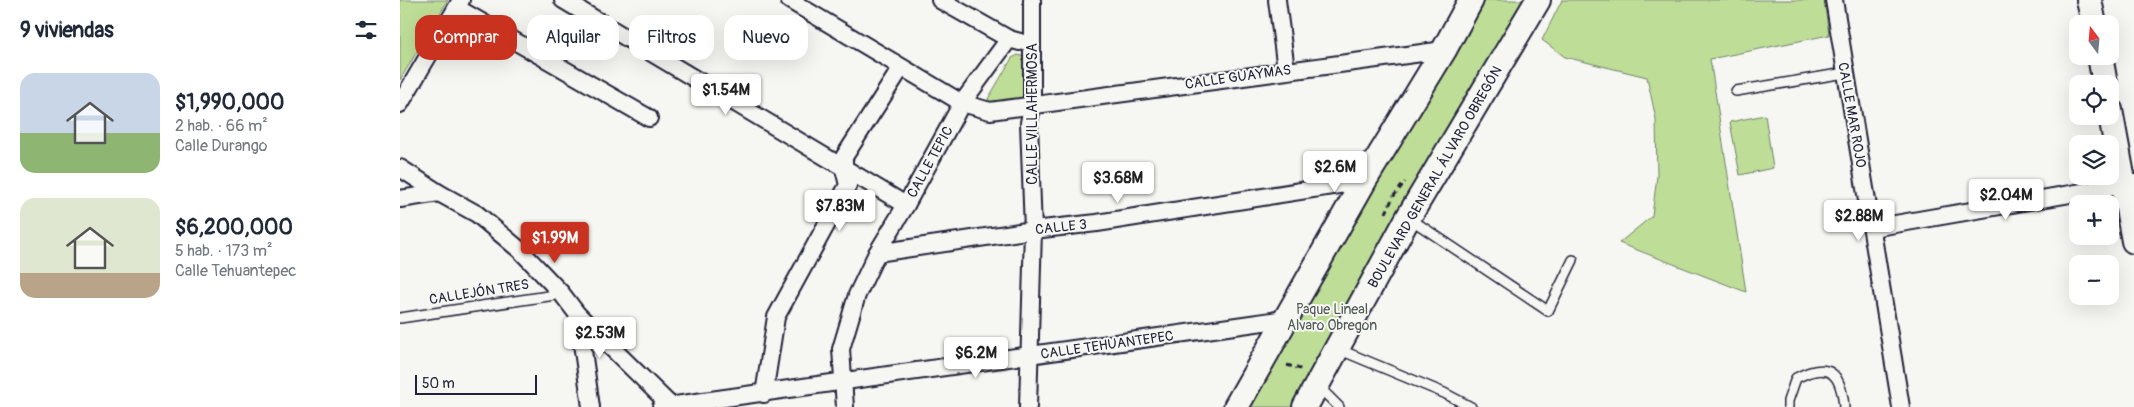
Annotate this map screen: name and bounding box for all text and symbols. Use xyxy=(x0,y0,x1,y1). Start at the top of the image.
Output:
chip: Comprar xyxy=(415,15,517,60)
chip: Alquilar xyxy=(527,15,619,60)
chip: Filtros xyxy=(629,15,714,60)
chip: Nuevo xyxy=(724,15,808,60)
north arrow xyxy=(2069,15,2119,65)
map controls xyxy=(2069,15,2119,305)
icon: filters xyxy=(352,16,380,44)
text: 9 viviendas xyxy=(20,17,114,44)
street label: CALLE VILLAHERMOSA xyxy=(1024,43,1041,185)
street label: CALLE GUAYMAS xyxy=(1184,61,1292,93)
street label: CALLE MAR ROJO xyxy=(1834,61,1870,169)
street label: BOULEVARD GENERAL ÁLVARO OBREGÓN xyxy=(1363,63,1506,291)
pin: $1.54M xyxy=(685,74,767,116)
button: locate xyxy=(2069,75,2119,125)
text: $1.54M xyxy=(702,80,750,100)
text: $1,990,000 xyxy=(175,89,284,116)
icon: home xyxy=(60,93,120,153)
text: 2 hab. · 66 m² xyxy=(175,116,268,136)
street label: CALLE TEPIC xyxy=(903,123,957,201)
button: layers xyxy=(2069,135,2119,185)
text: Calle Durango xyxy=(175,136,267,156)
pin: $2.6M xyxy=(1300,150,1370,193)
text: $2.6M xyxy=(1314,157,1356,177)
pin: $3.68M xyxy=(1077,162,1159,204)
text: $3.68M xyxy=(1093,168,1143,188)
pin: $2.04M xyxy=(1965,178,2047,221)
text: $2.04M xyxy=(1980,185,2032,205)
pin: $7.83M xyxy=(799,190,881,232)
button: + xyxy=(2069,195,2119,245)
text: $7.83M xyxy=(815,196,865,216)
pin: $2.88M xyxy=(1818,200,1900,242)
text: $2.88M xyxy=(1835,206,1883,226)
text: $6,200,000 xyxy=(175,214,293,241)
street label: CALLE 3 xyxy=(1034,216,1088,238)
icon: home xyxy=(60,218,120,278)
pin: $1.99M xyxy=(514,222,596,264)
text: $1.99M xyxy=(532,228,578,248)
text: 5 hab. · 173 m² xyxy=(175,241,272,261)
button: − xyxy=(2069,255,2119,305)
text: Calle Tehuantepec xyxy=(175,261,296,281)
street label: CALLEJÓN TRES xyxy=(428,275,530,308)
park label: Paque Lineal Alvaro Obregon xyxy=(1287,301,1377,334)
pin: $2.53M xyxy=(559,316,641,359)
text: $2.53M xyxy=(575,323,625,343)
street label: CALLE TEHUANTEPEC xyxy=(1039,327,1175,363)
pin: $6.2M xyxy=(941,336,1011,379)
text: $6.2M xyxy=(955,343,997,363)
scale bar xyxy=(415,372,538,395)
text: 50 m xyxy=(422,375,455,392)

